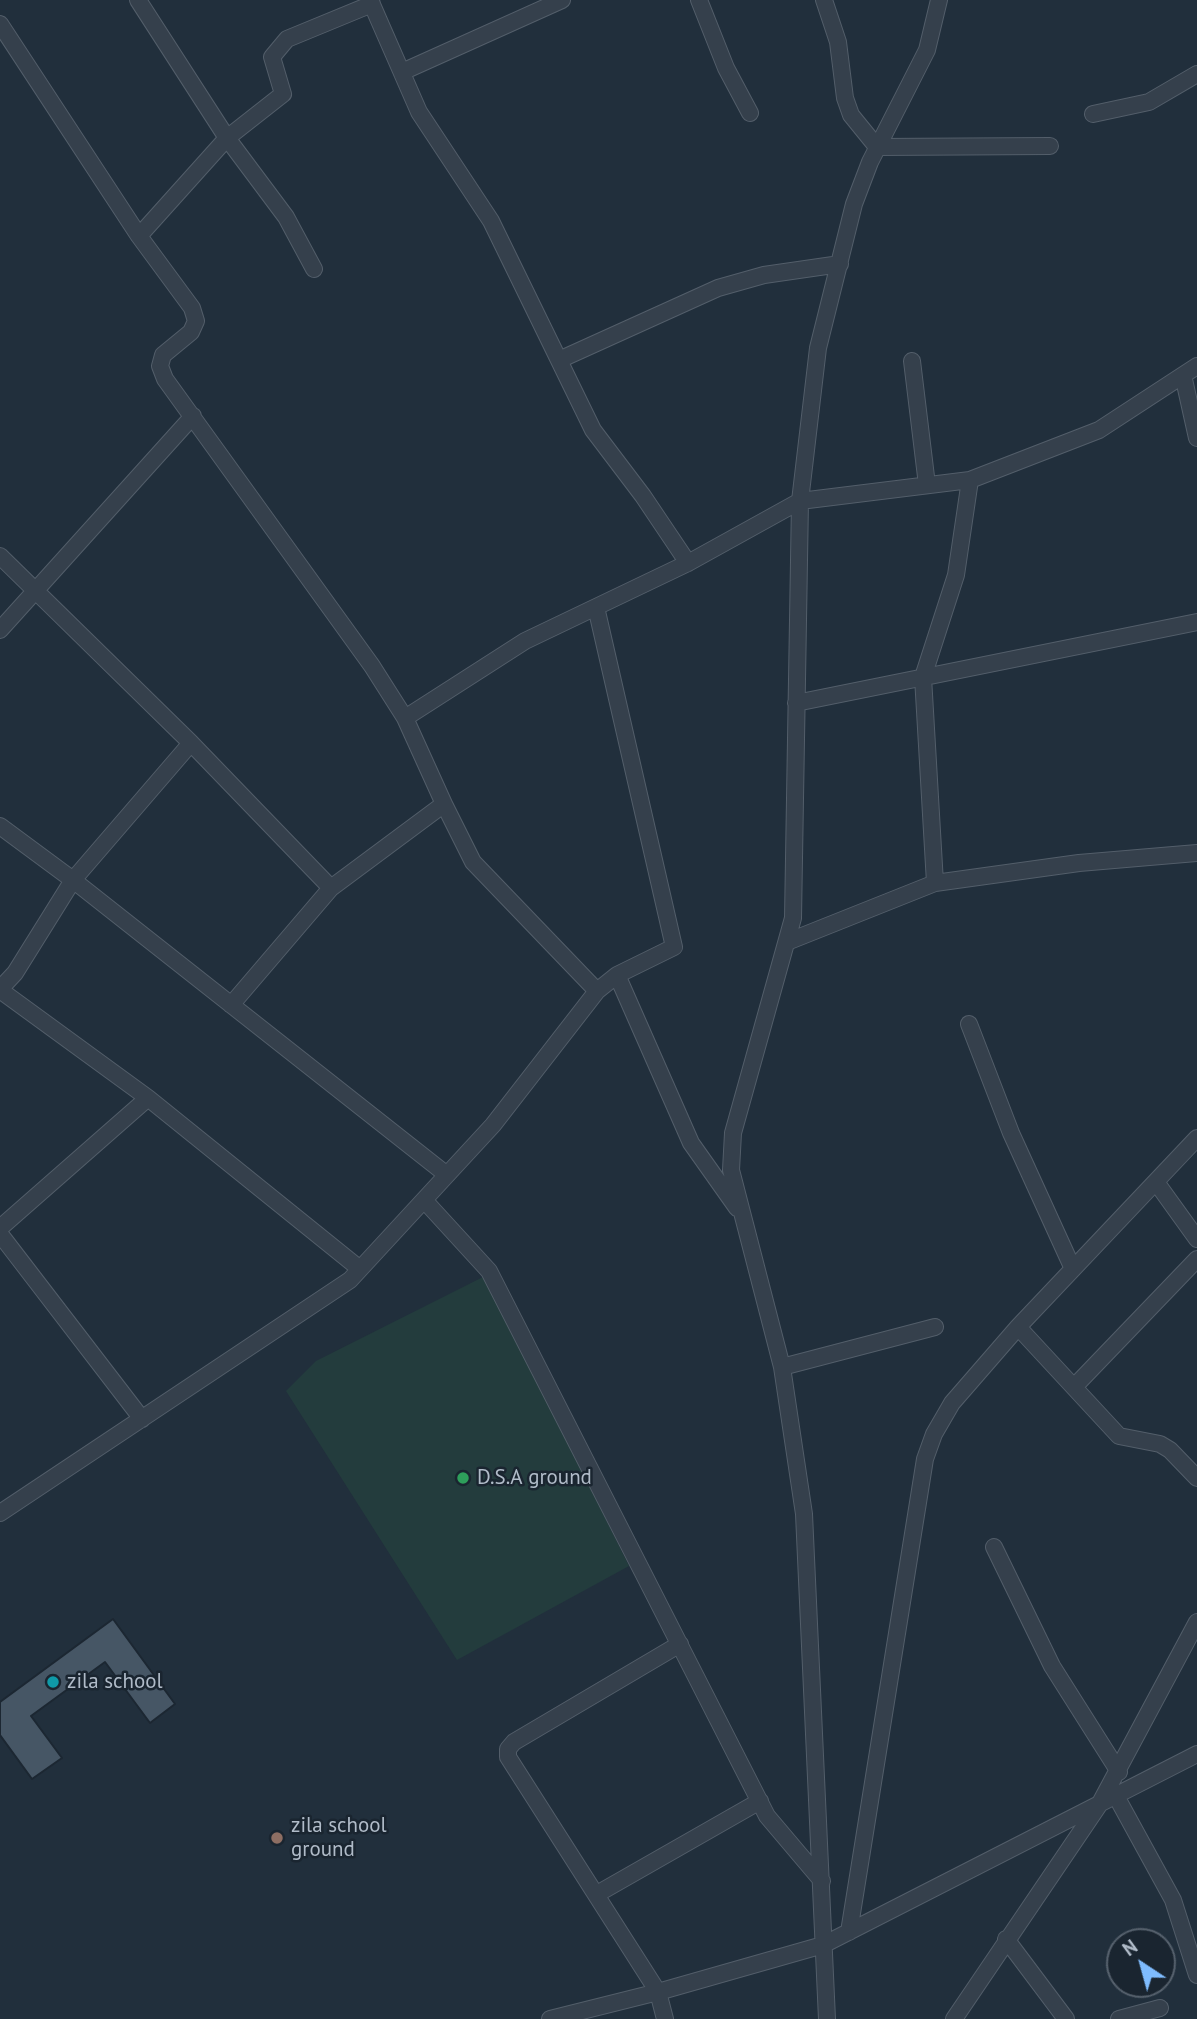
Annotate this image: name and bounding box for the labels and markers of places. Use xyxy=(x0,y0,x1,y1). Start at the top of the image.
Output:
place label: D.S.A ground xyxy=(477,1465,592,1491)
marker: D.S.A ground xyxy=(455,1470,471,1486)
place label: zila school xyxy=(67,1669,163,1695)
marker: zila school xyxy=(45,1674,61,1690)
place label: zila school ground xyxy=(291,1813,387,1863)
marker: zila school ground xyxy=(269,1830,285,1846)

